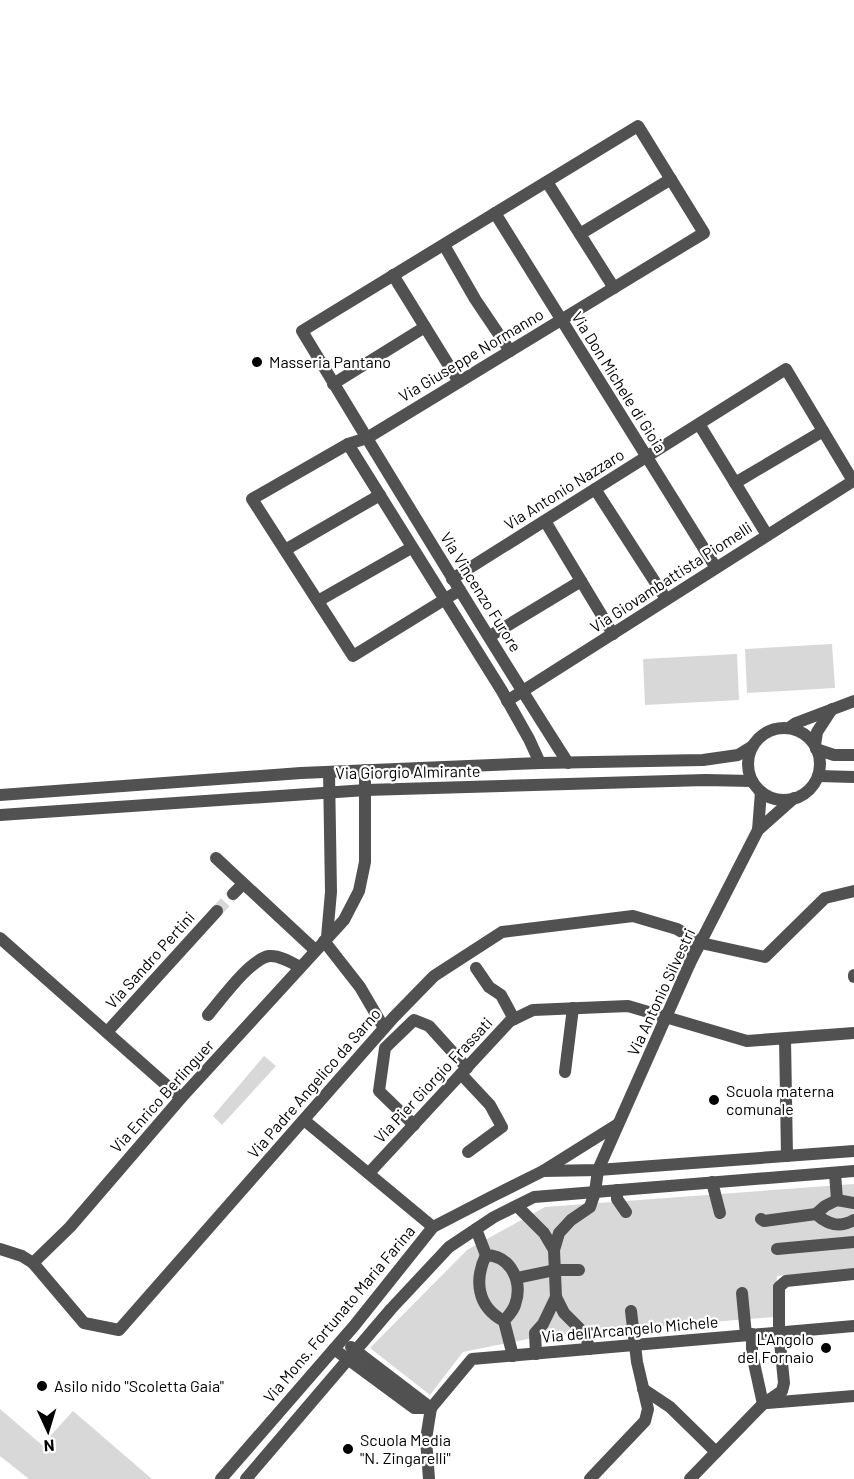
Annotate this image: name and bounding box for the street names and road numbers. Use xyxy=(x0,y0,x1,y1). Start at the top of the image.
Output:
street label: Via Giuseppe Normanno xyxy=(395,304,547,405)
street label: Via Don Michele di Gioia xyxy=(568,308,671,456)
street label: Via Antonio Nazzaro xyxy=(500,444,627,533)
street label: Via Giovambattista Piomelli xyxy=(586,517,755,636)
street label: Via Vincenzo Furore xyxy=(437,528,526,655)
street label: Via Giorgio Almirante xyxy=(335,761,481,782)
street label: Via Sandro Pertini xyxy=(101,907,198,1012)
street label: Via Antonio Silvestri xyxy=(623,925,698,1059)
street label: Via Padre Angelico da Sarno xyxy=(243,1004,384,1162)
street label: Via Pier Giorgio Frassati xyxy=(369,1013,496,1146)
street label: Via Enrico Berlinguer xyxy=(106,1035,217,1156)
street label: Via Mons. Fortunato Maria Farina xyxy=(259,1221,418,1406)
street label: Via dell'Arcangelo Michele xyxy=(541,1311,719,1346)

